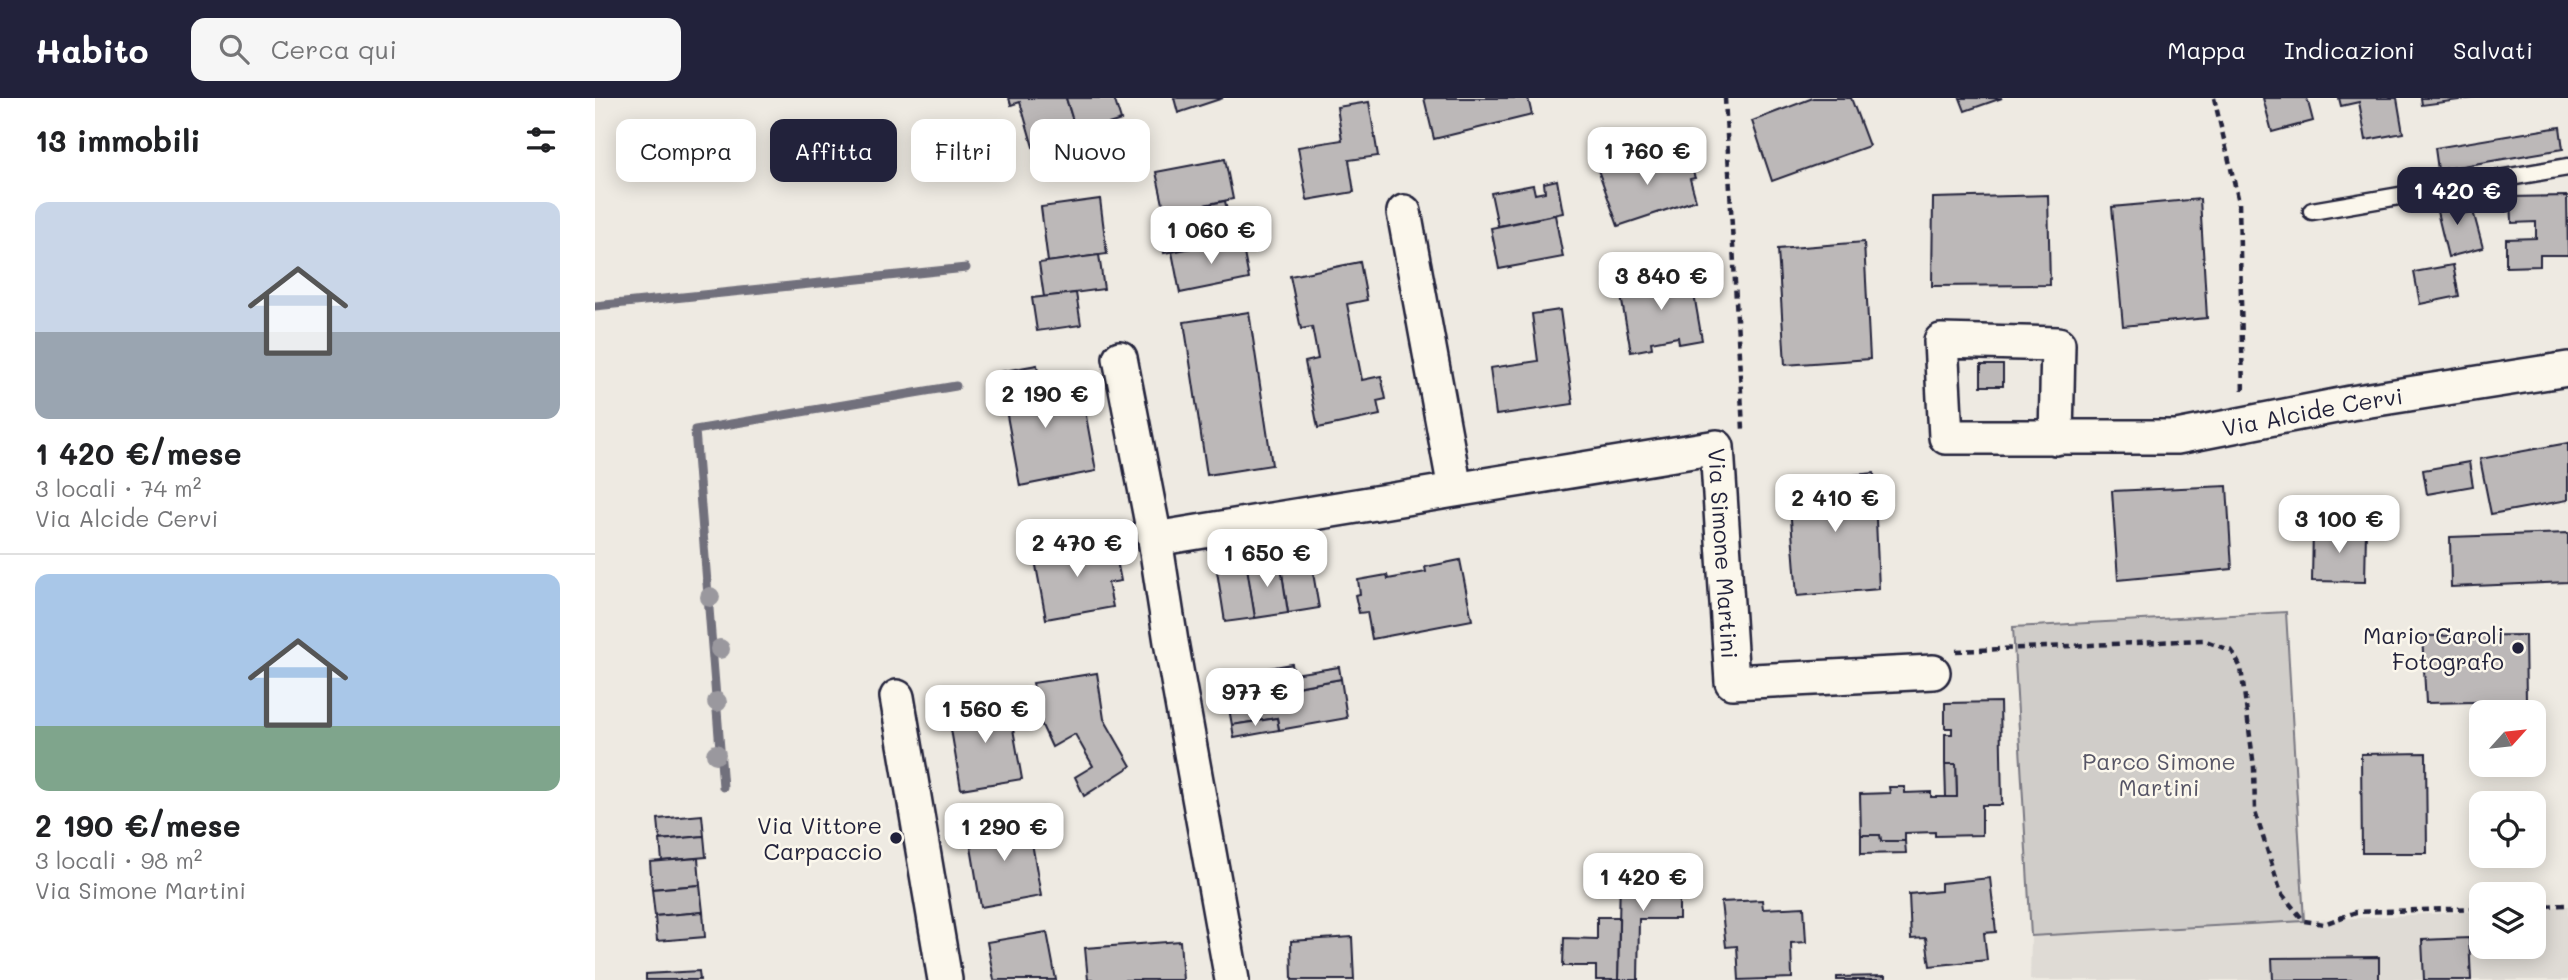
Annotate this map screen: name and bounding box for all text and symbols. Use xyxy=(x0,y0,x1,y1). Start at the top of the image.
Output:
search box xyxy=(191,18,681,81)
text: Habito xyxy=(35,28,149,71)
icon: search xyxy=(215,30,253,68)
text: Cerca qui xyxy=(271,32,397,66)
text: Mappa xyxy=(2167,34,2246,65)
text: Indicazioni xyxy=(2284,34,2415,65)
text: Salvati xyxy=(2453,34,2533,65)
chip: Compra xyxy=(616,119,756,182)
chip: Affitta xyxy=(770,119,897,182)
chip: Filtri xyxy=(911,119,1016,182)
chip: Nuovo xyxy=(1030,119,1150,182)
text: 13 immobili xyxy=(35,120,201,160)
icon: filters xyxy=(522,121,560,159)
pin: 1 760 € xyxy=(1582,127,1712,187)
text: 1 760 € xyxy=(1604,135,1690,165)
pin: 1 420 € xyxy=(2392,167,2522,227)
text: 1 420 € xyxy=(2413,175,2501,205)
pin: 1 060 € xyxy=(1146,206,1276,266)
text: 1 060 € xyxy=(1167,214,1255,244)
icon: home xyxy=(235,248,361,374)
pin: 3 840 € xyxy=(1596,252,1726,312)
text: 3 840 € xyxy=(1615,260,1707,290)
pin: 2 190 € xyxy=(980,370,1110,430)
text: 2 190 € xyxy=(1002,378,1088,408)
street label: Via Alcide Cervi xyxy=(2219,380,2405,443)
text: 1 420 €/mese xyxy=(35,433,242,473)
street label: Via Simone Martini xyxy=(1702,447,1745,660)
text: 3 locali · 74 m² xyxy=(35,473,201,503)
pin: 2 410 € xyxy=(1770,474,1900,534)
text: 2 410 € xyxy=(1791,482,1879,512)
pin: 3 100 € xyxy=(2274,496,2404,555)
text: Via Alcide Cervi xyxy=(35,503,218,533)
text: 3 100 € xyxy=(2295,503,2383,533)
pin: 2 470 € xyxy=(1012,519,1142,579)
text: 2 470 € xyxy=(1032,527,1122,557)
pin: 1 650 € xyxy=(1202,530,1332,589)
text: 1 650 € xyxy=(1223,537,1311,567)
icon: home xyxy=(235,620,361,746)
place label: Mario Caroli Fotografo xyxy=(2363,620,2504,676)
marker: Mario Caroli Fotografo xyxy=(2510,640,2526,656)
pin: 977 € xyxy=(1206,668,1304,728)
text: 977 € xyxy=(1222,676,1288,706)
pin: 1 560 € xyxy=(920,686,1050,745)
text: 1 560 € xyxy=(941,693,1029,723)
north arrow xyxy=(2469,700,2546,777)
map controls xyxy=(2469,700,2546,959)
park label: Parco Simone Martini xyxy=(2082,746,2236,802)
button: locate xyxy=(2469,791,2546,868)
pin: 1 290 € xyxy=(939,804,1069,863)
text: 2 190 €/mese xyxy=(35,805,241,845)
place label: Via Vittore Carpaccio xyxy=(757,810,882,866)
text: 1 290 € xyxy=(961,811,1047,841)
marker: Via Vittore Carpaccio xyxy=(888,830,904,846)
text: 3 locali · 98 m² xyxy=(35,845,203,875)
pin: 1 420 € xyxy=(1578,854,1708,913)
text: 1 420 € xyxy=(1599,861,1687,891)
text: Via Simone Martini xyxy=(35,875,246,905)
button: layers xyxy=(2469,882,2546,959)

